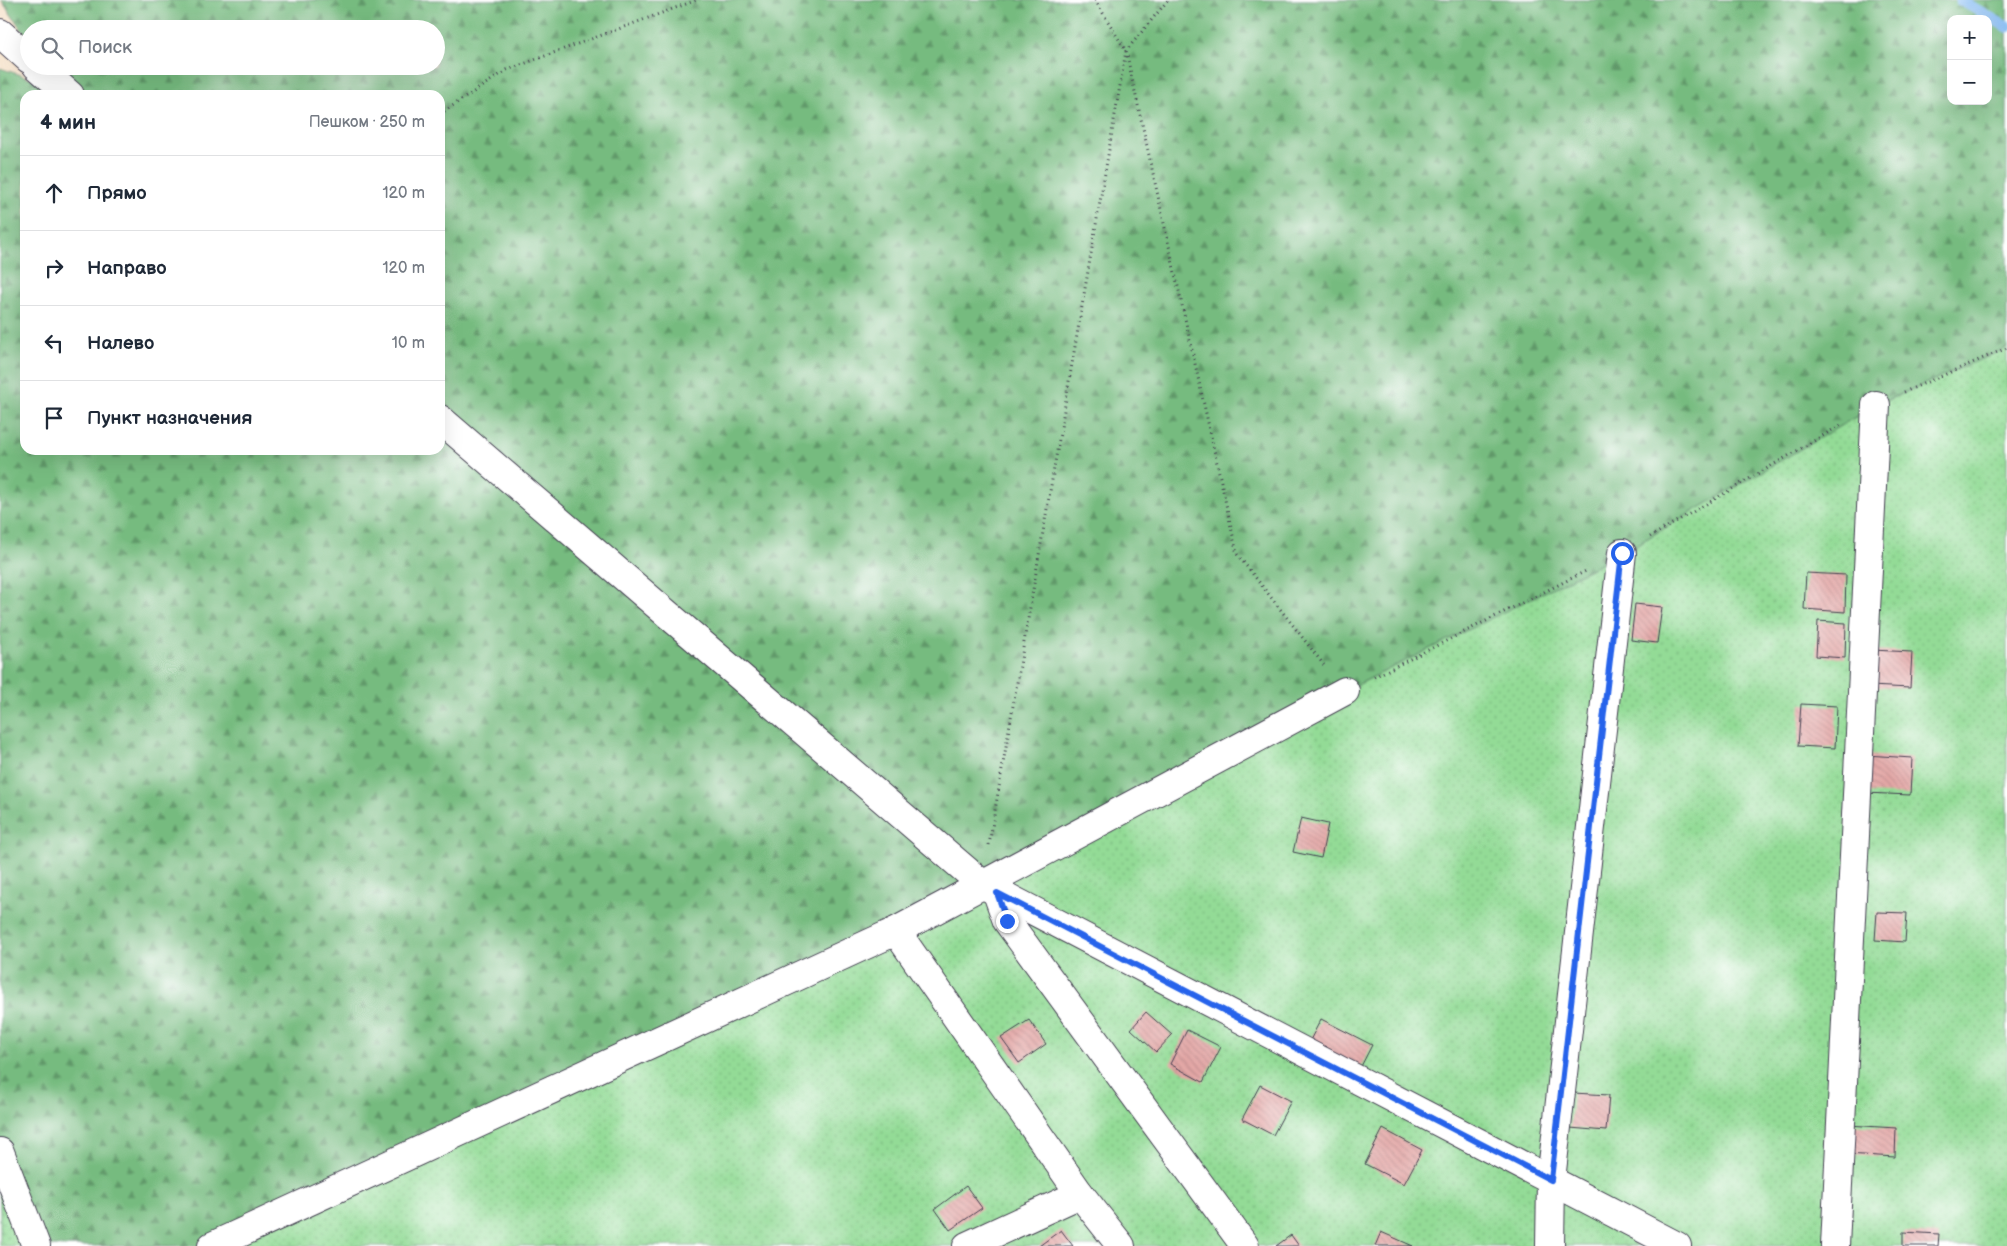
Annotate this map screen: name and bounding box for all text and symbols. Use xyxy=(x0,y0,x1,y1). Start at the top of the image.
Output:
map controls xyxy=(1947,15,1992,105)
button: + xyxy=(1947,15,1992,60)
search box xyxy=(20,20,445,75)
icon: search xyxy=(38,34,66,62)
text: Поиск xyxy=(78,36,132,59)
button: − xyxy=(1947,60,1992,105)
text: 4 мин xyxy=(40,110,96,135)
text: Пешком · 250 m xyxy=(309,113,425,132)
icon: ahead xyxy=(40,179,68,207)
text: Прямо xyxy=(87,182,147,205)
text: 120 m xyxy=(382,184,425,203)
icon: right xyxy=(40,254,68,282)
text: Направо xyxy=(87,257,167,280)
text: 120 m xyxy=(382,259,425,278)
icon: left xyxy=(40,329,68,357)
text: Налево xyxy=(87,332,154,355)
text: 10 m xyxy=(392,334,425,353)
icon: arrive xyxy=(40,404,68,432)
text: Пункт назначения xyxy=(87,407,252,430)
route start xyxy=(1611,542,1634,565)
route end xyxy=(996,910,1019,933)

